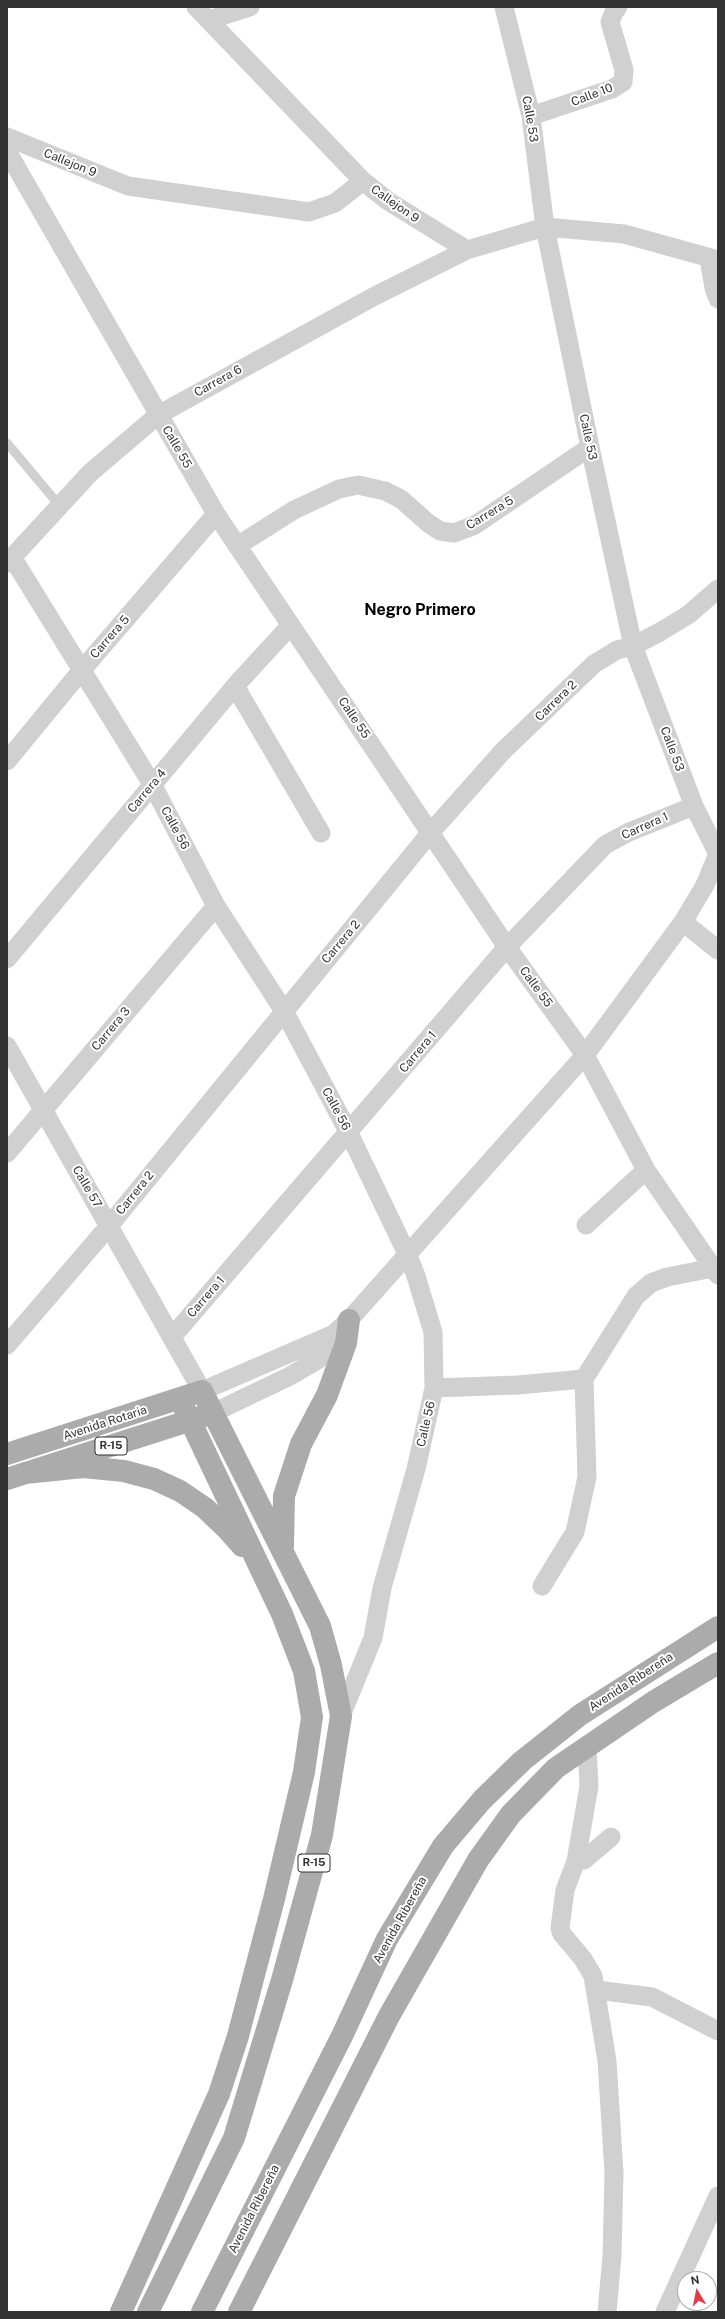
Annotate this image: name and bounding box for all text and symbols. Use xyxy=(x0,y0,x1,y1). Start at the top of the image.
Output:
street label: Calle 10 xyxy=(569,80,615,110)
street label: Calle 53 xyxy=(519,95,541,143)
street label: Callejon 9 xyxy=(41,146,99,180)
street label: Callejon 9 xyxy=(368,182,422,226)
street label: Carrera 6 xyxy=(192,362,244,400)
street label: Calle 53 xyxy=(576,413,600,461)
street label: Calle 55 xyxy=(159,423,195,471)
street label: Carrera 5 xyxy=(464,493,516,533)
district label: Negro Primero xyxy=(364,600,476,620)
street label: Carrera 5 xyxy=(87,612,133,662)
street label: Carrera 2 xyxy=(532,678,580,724)
street label: Calle 55 xyxy=(335,695,373,741)
street label: Calle 53 xyxy=(657,725,687,773)
street label: Carrera 4 xyxy=(125,766,169,816)
street label: Calle 56 xyxy=(158,804,192,852)
street label: Carrera 1 xyxy=(619,809,671,843)
street label: Carrera 2 xyxy=(319,917,363,967)
street label: Calle 55 xyxy=(516,964,556,1010)
street label: Carrera 3 xyxy=(89,1004,133,1054)
street label: Carrera 1 xyxy=(396,1028,440,1076)
street label: Calle 56 xyxy=(319,1085,353,1133)
street label: Calle 57 xyxy=(69,1163,105,1211)
street label: Carrera 2 xyxy=(113,1168,157,1218)
street label: Carrera 1 xyxy=(184,1273,228,1321)
street label: Calle 56 xyxy=(414,1400,438,1448)
street label: Avenida Rotaria xyxy=(61,1403,149,1443)
road number: R-15 xyxy=(95,1437,127,1455)
street label: Avenida Ribereña xyxy=(586,1650,676,1714)
road number: R-15 xyxy=(298,1854,330,1872)
street label: Avenida Ribereña xyxy=(370,1874,430,1966)
street label: Avenida Ribereña xyxy=(226,2162,282,2256)
north arrow xyxy=(677,2271,717,2311)
text: N xyxy=(690,2274,700,2287)

